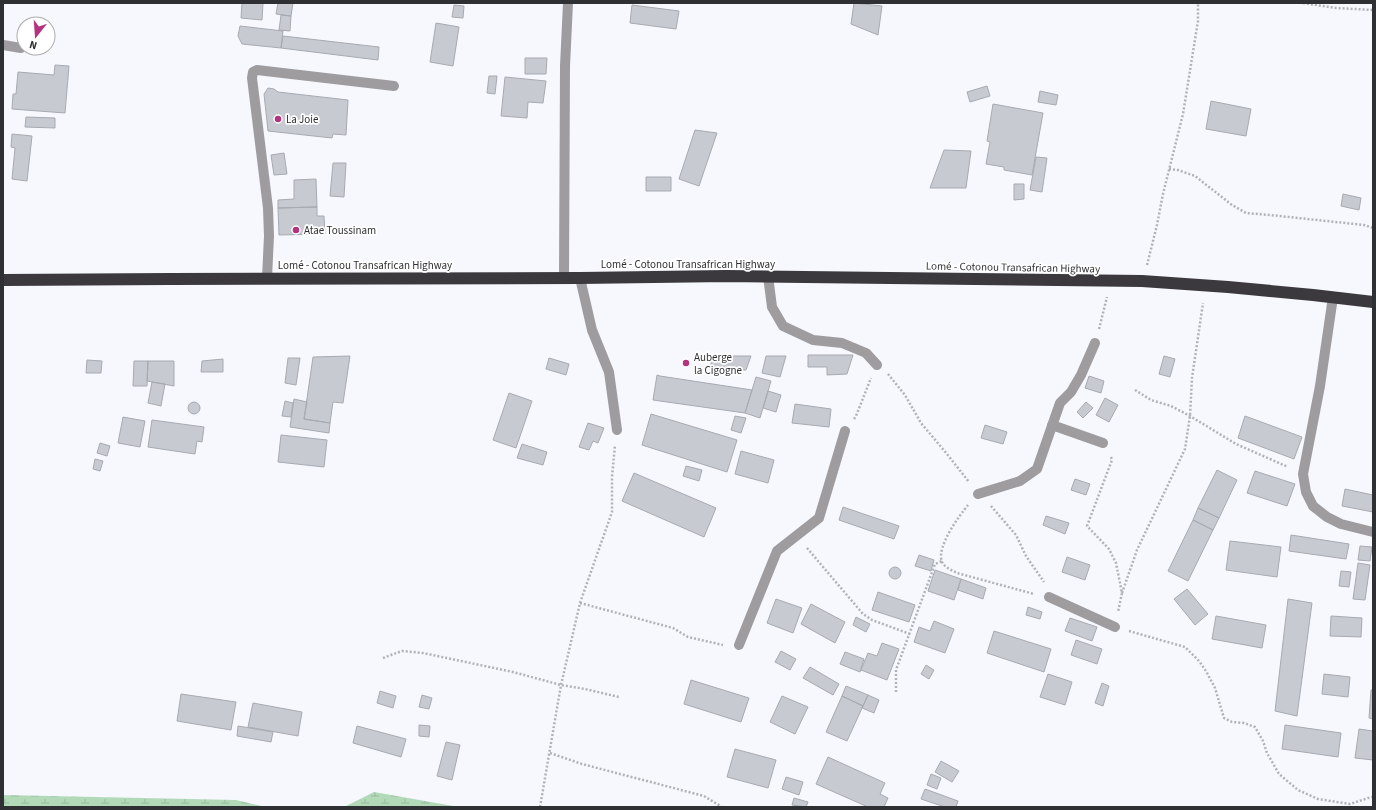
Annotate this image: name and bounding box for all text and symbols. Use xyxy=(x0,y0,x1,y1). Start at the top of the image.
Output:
north arrow xyxy=(16,16,56,56)
text: N xyxy=(28,37,39,53)
place label: La Joie xyxy=(286,112,319,127)
marker: La Joie xyxy=(273,114,283,124)
place label: Atae Toussinam xyxy=(304,223,376,238)
marker: Atae Toussinam xyxy=(291,225,301,235)
street label: Lomé - Cotonou Transafrican Highway xyxy=(601,257,775,272)
street label: Lomé - Cotonou Transafrican Highway xyxy=(278,258,452,273)
street label: Lomé - Cotonou Transafrican Highway xyxy=(926,258,1100,277)
place label: Auberge la Cigogne xyxy=(694,350,742,378)
marker: Auberge la Cigogne xyxy=(681,358,691,368)

